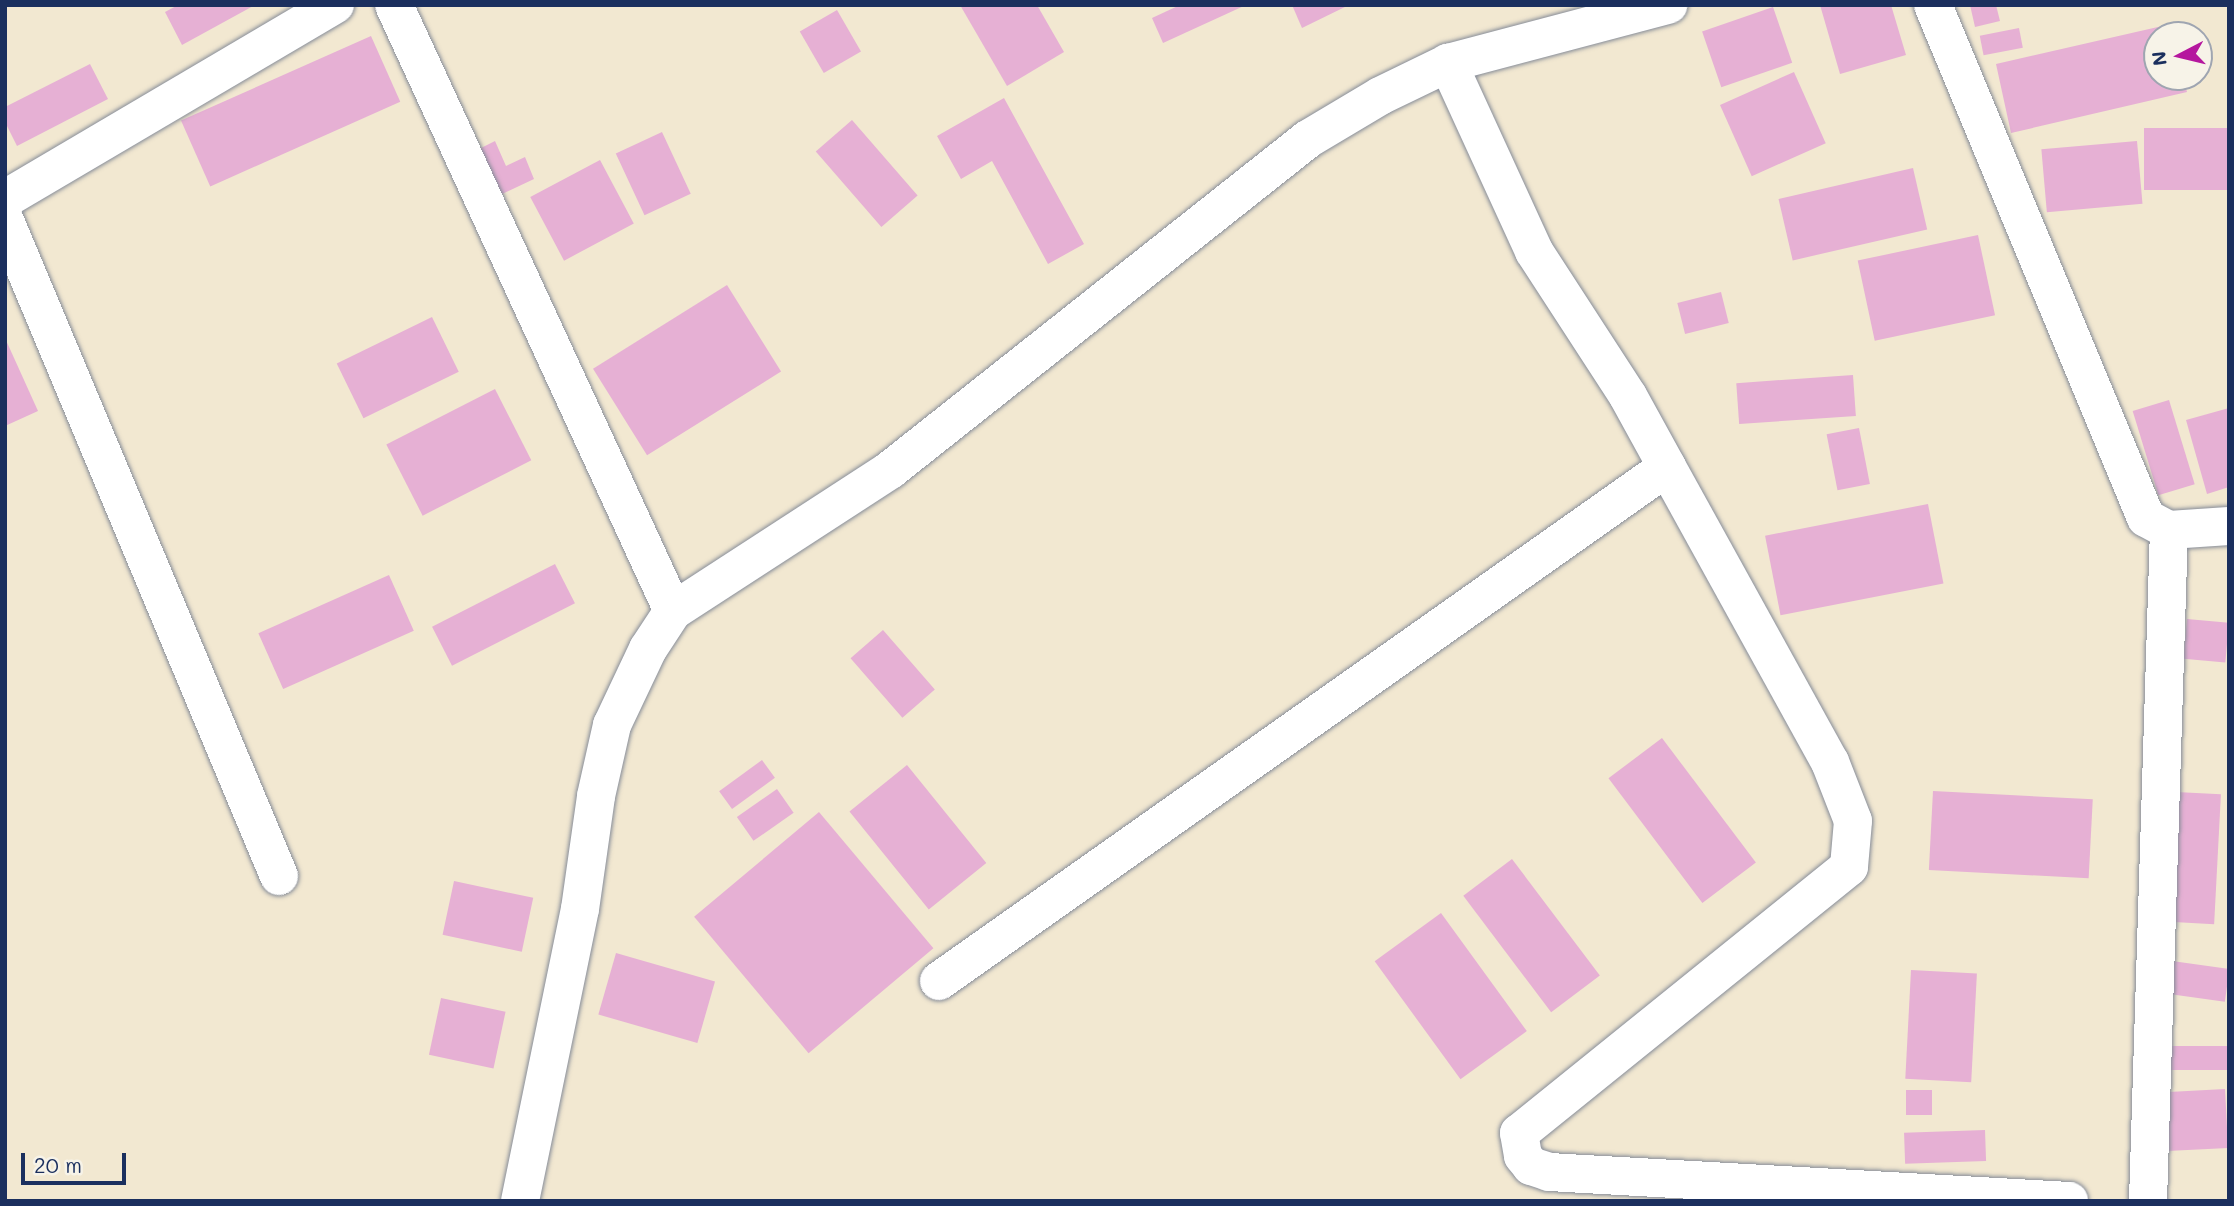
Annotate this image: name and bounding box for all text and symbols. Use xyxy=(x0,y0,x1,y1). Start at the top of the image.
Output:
north arrow xyxy=(2143,21,2213,91)
text: N xyxy=(2145,50,2172,67)
scale bar xyxy=(24,1140,130,1184)
text: 20 m xyxy=(34,1151,82,1178)

